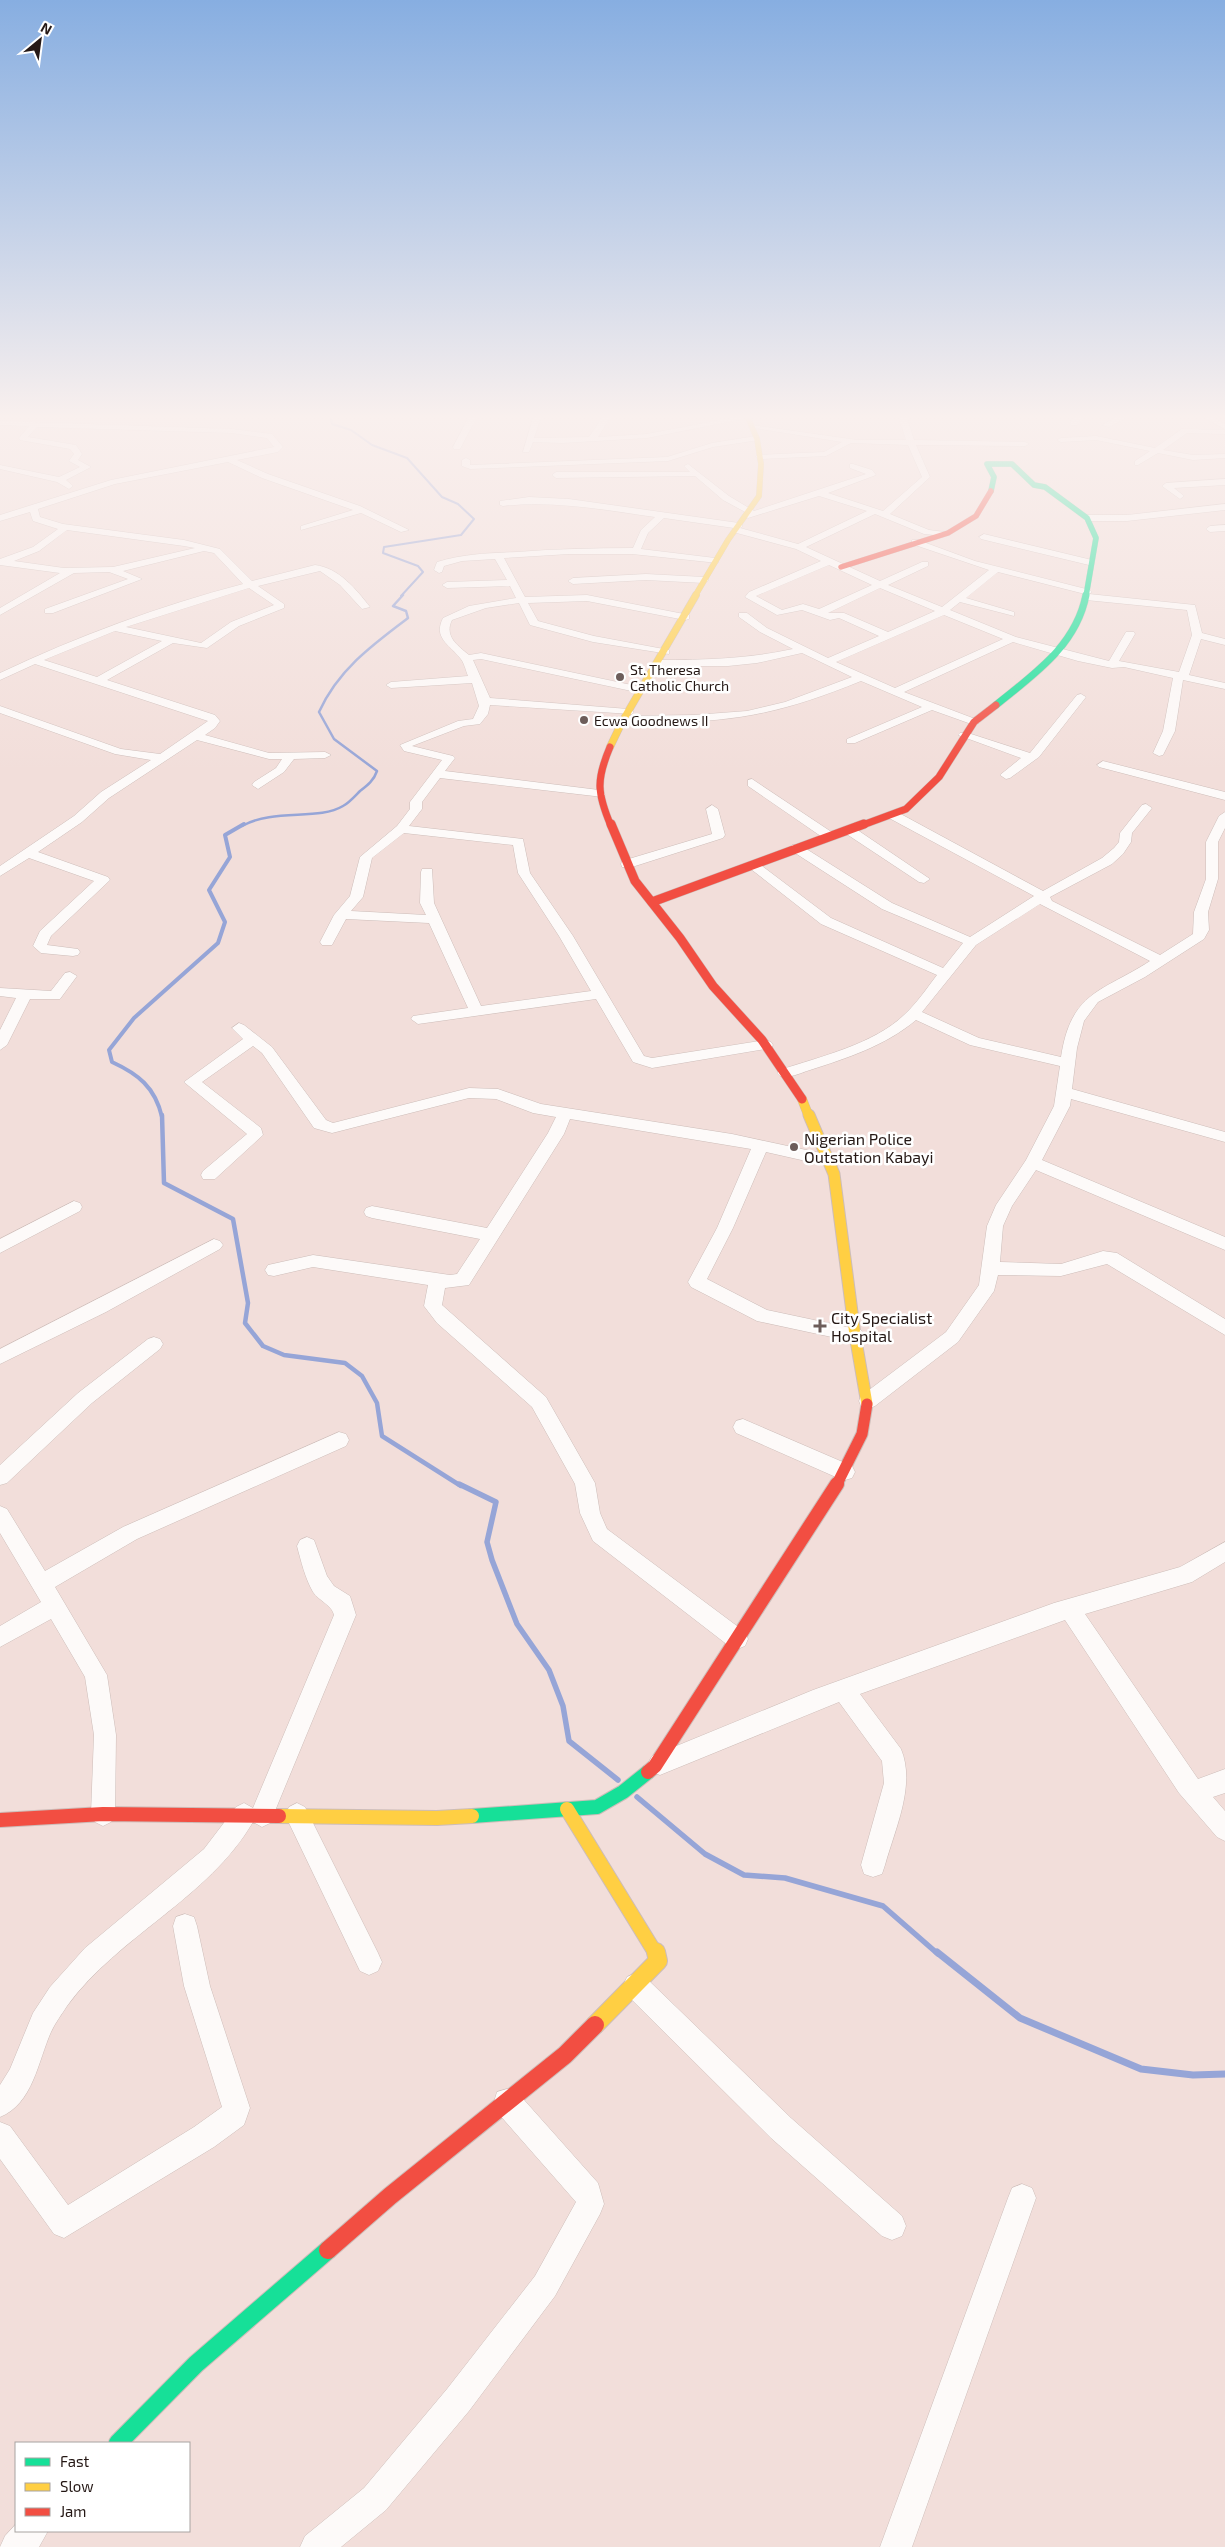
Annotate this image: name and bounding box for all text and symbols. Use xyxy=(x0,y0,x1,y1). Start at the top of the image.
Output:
north arrow xyxy=(15,15,65,65)
text: N xyxy=(38,18,55,38)
place label: St. Theresa Catholic Church xyxy=(630,661,729,694)
marker: St. Theresa Catholic Church xyxy=(614,671,626,683)
place label: Ecwa Goodnews II xyxy=(594,712,708,729)
marker: Ecwa Goodnews II xyxy=(578,714,590,726)
place label: Nigerian Police Outstation Kabayi xyxy=(804,1129,934,1166)
marker: Nigerian Police Outstation Kabayi xyxy=(788,1141,800,1153)
place label: City Specialist Hospital xyxy=(831,1308,932,1345)
marker: City Specialist Hospital xyxy=(813,1319,827,1333)
legend xyxy=(15,2442,190,2532)
text: Fast xyxy=(60,2452,90,2470)
text: Slow xyxy=(60,2477,94,2495)
text: Jam xyxy=(60,2502,86,2520)

